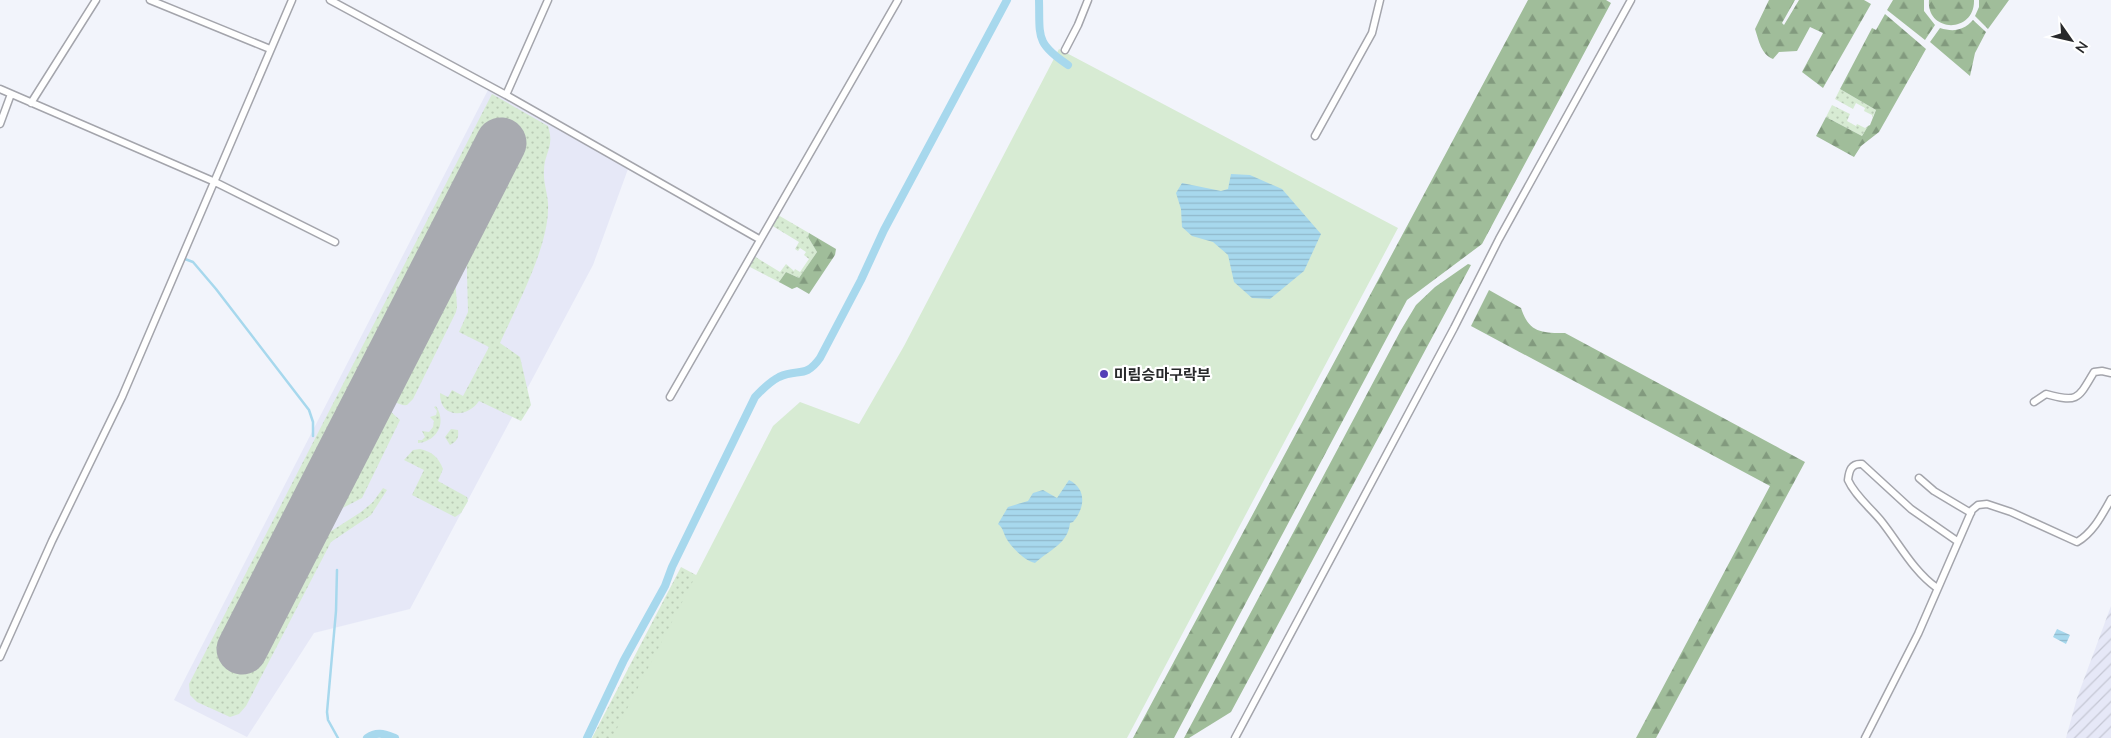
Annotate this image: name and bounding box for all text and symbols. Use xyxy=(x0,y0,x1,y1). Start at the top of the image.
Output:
north arrow xyxy=(2046,15,2096,65)
text: N xyxy=(2071,38,2092,57)
place label: 미림승마구락부 xyxy=(1114,365,1211,384)
marker: 미림승마구락부 xyxy=(1098,368,1110,380)

